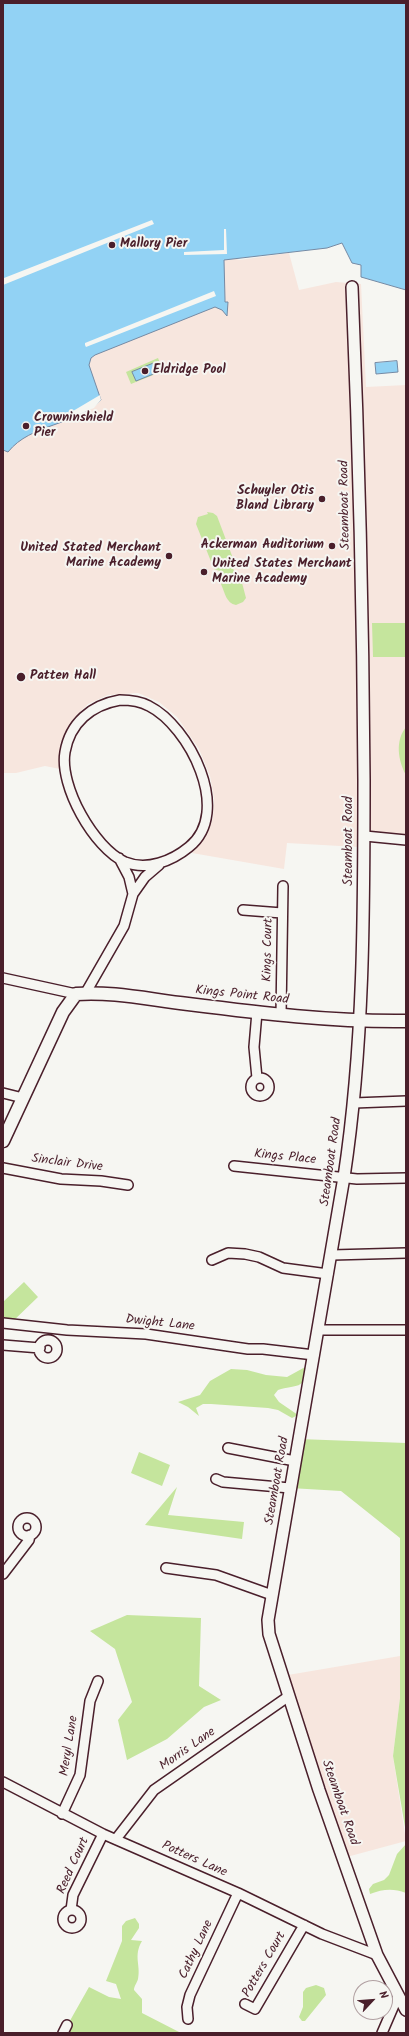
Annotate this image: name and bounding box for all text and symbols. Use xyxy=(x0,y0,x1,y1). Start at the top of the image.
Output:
place label: Mallory Pier xyxy=(120,237,187,253)
marker: Mallory Pier xyxy=(107,240,117,250)
place label: Eldridge Pool xyxy=(153,363,226,379)
marker: Eldridge Pool xyxy=(140,366,150,376)
place label: Crowninshield Pier xyxy=(34,411,113,442)
marker: Crowninshield Pier xyxy=(21,421,31,431)
street label: Steamboat Road xyxy=(337,460,355,550)
place label: Schuyler Otis Bland Library xyxy=(236,484,314,515)
marker: Schuyler Otis Bland Library xyxy=(317,494,327,504)
place label: Ackerman Auditorium xyxy=(201,538,324,554)
place label: United Stated Merchant Marine Academy xyxy=(20,541,161,572)
marker: Ackerman Auditorium xyxy=(327,541,337,551)
marker: United Stated Merchant Marine Academy xyxy=(164,551,174,561)
place label: United States Merchant Marine Academy xyxy=(212,557,352,588)
marker: United States Merchant Marine Academy xyxy=(199,567,209,577)
place label: Patten Hall xyxy=(30,669,96,685)
marker: Patten Hall xyxy=(15,671,27,683)
street label: Steamboat Road xyxy=(342,796,358,886)
street label: Kings Court xyxy=(261,918,277,982)
street label: Kings Point Road xyxy=(194,983,290,1009)
street label: Steamboat Road xyxy=(318,1117,346,1207)
street label: Kings Place xyxy=(253,1147,317,1169)
street label: Sinclair Drive xyxy=(30,1152,104,1176)
street label: Dwight Lane xyxy=(125,1313,195,1335)
street label: Steamboat Road xyxy=(263,1436,293,1526)
street label: Meryl Lane xyxy=(58,1715,82,1777)
street label: Morris Lane xyxy=(157,1725,219,1775)
street label: Steamboat Road xyxy=(317,1758,361,1848)
street label: Reed Court xyxy=(55,1835,93,1897)
street label: Potters Lane xyxy=(159,1839,229,1881)
street label: Cathy Lane xyxy=(177,1918,217,1982)
street label: Potters Court xyxy=(240,1929,290,2001)
north arrow xyxy=(353,1980,393,2020)
text: N xyxy=(373,1988,392,2002)

